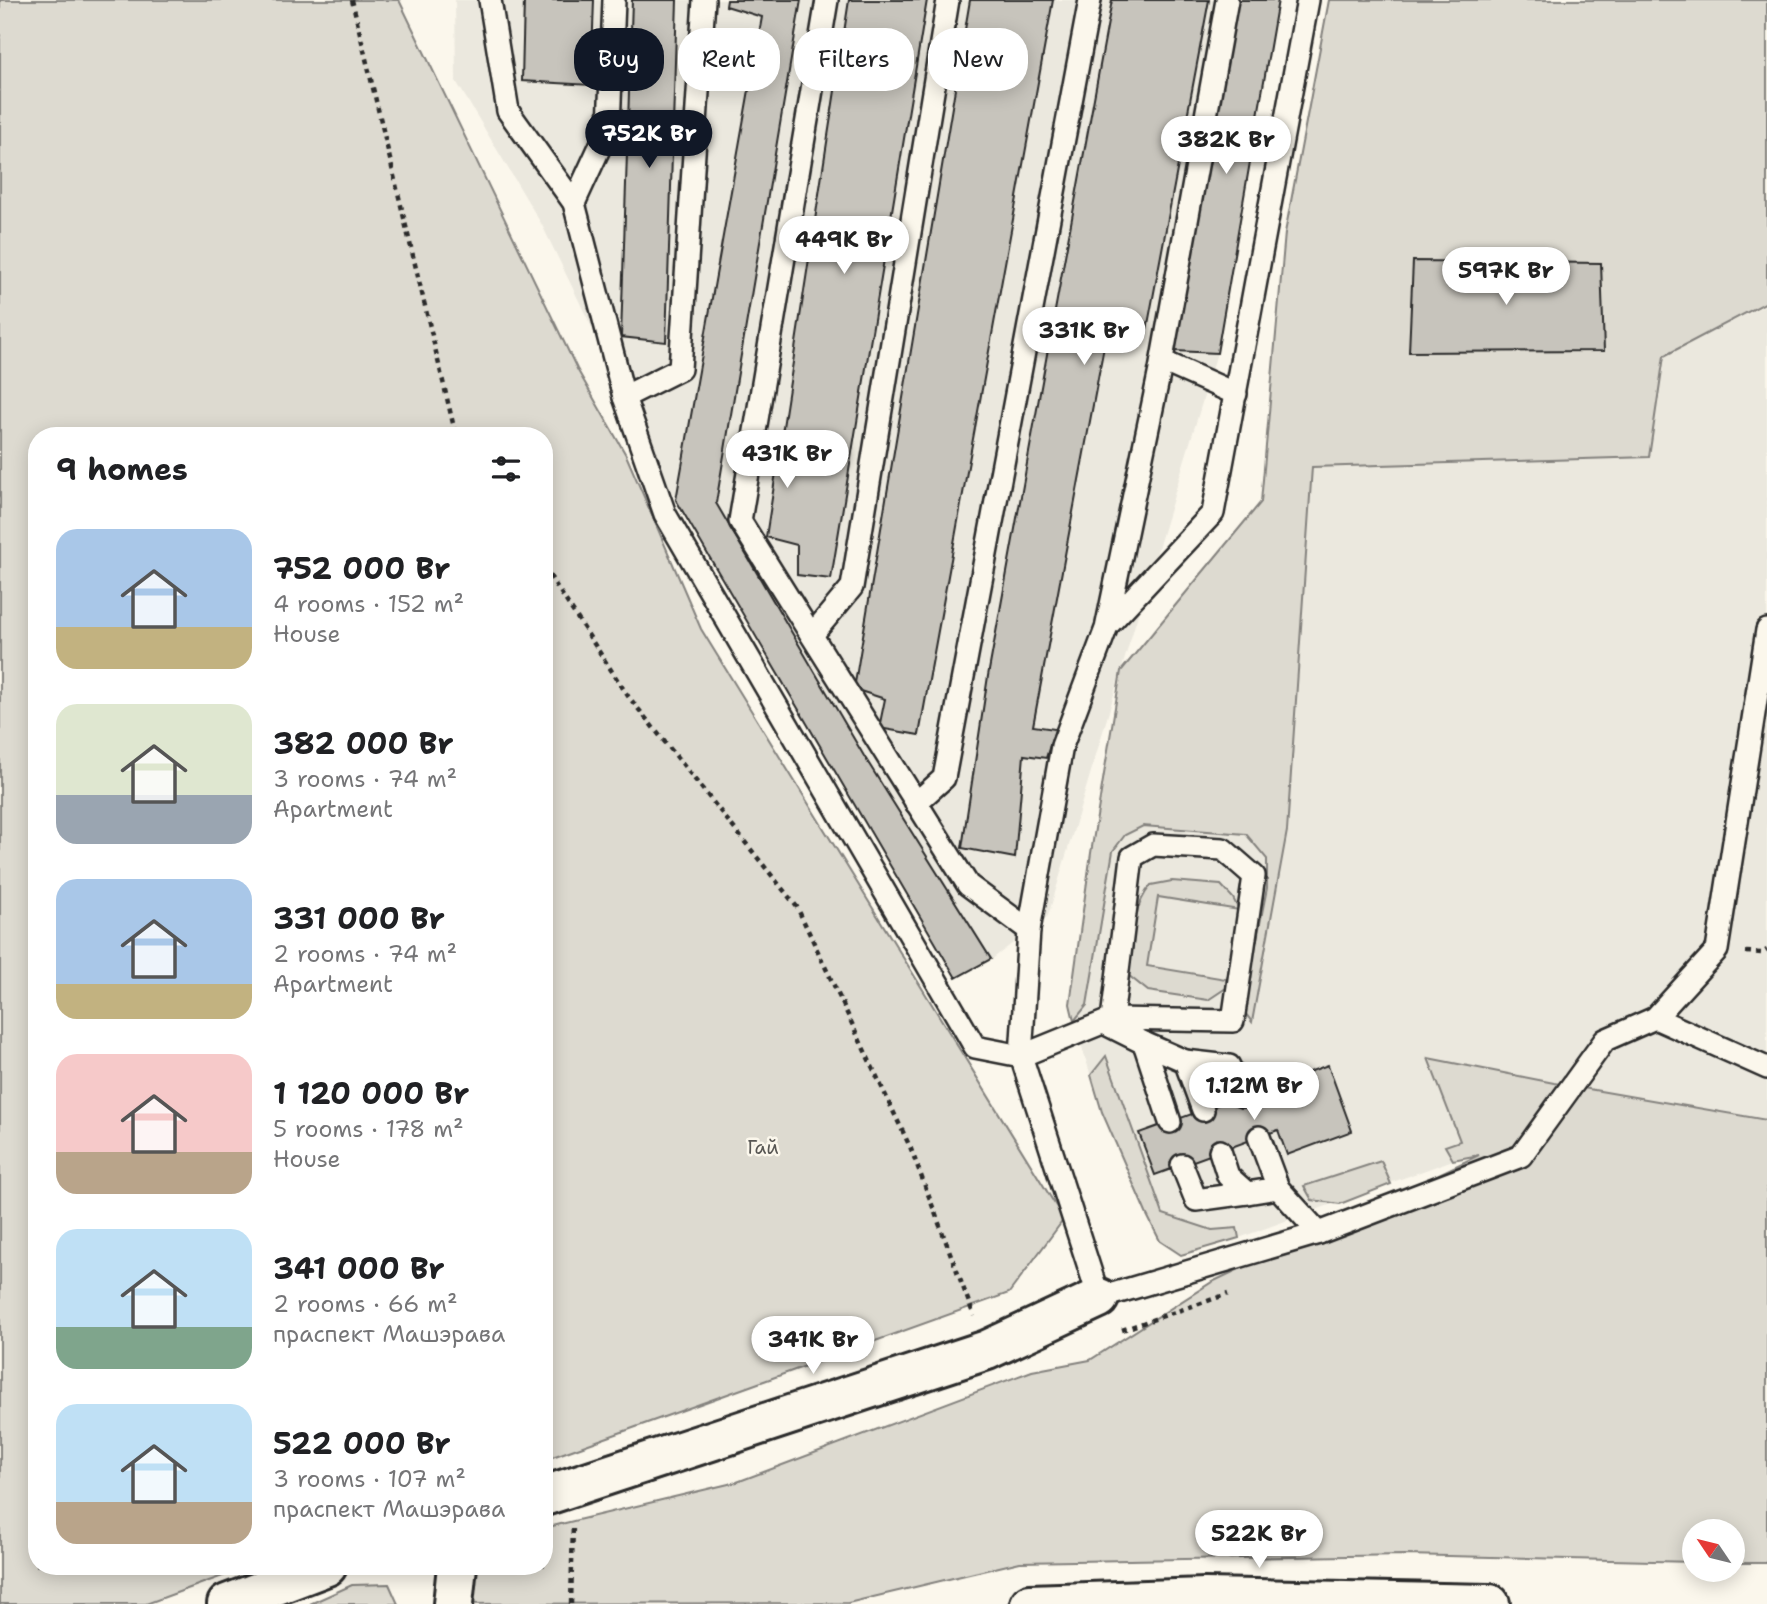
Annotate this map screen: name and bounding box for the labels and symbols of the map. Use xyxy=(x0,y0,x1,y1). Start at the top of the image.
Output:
pin: 752K Br xyxy=(584,110,714,170)
pin: 382K Br xyxy=(1161,116,1291,176)
pin: 449K Br xyxy=(779,216,909,276)
pin: 597K Br xyxy=(1441,247,1571,307)
pin: 331K Br xyxy=(1019,308,1149,367)
pin: 431K Br xyxy=(722,430,852,490)
pin: 1.12M Br xyxy=(1182,1062,1326,1122)
park label: Гай xyxy=(747,1135,779,1160)
pin: 341K Br xyxy=(748,1316,878,1376)
pin: 522K Br xyxy=(1194,1510,1324,1570)
north arrow xyxy=(1682,1519,1745,1582)

